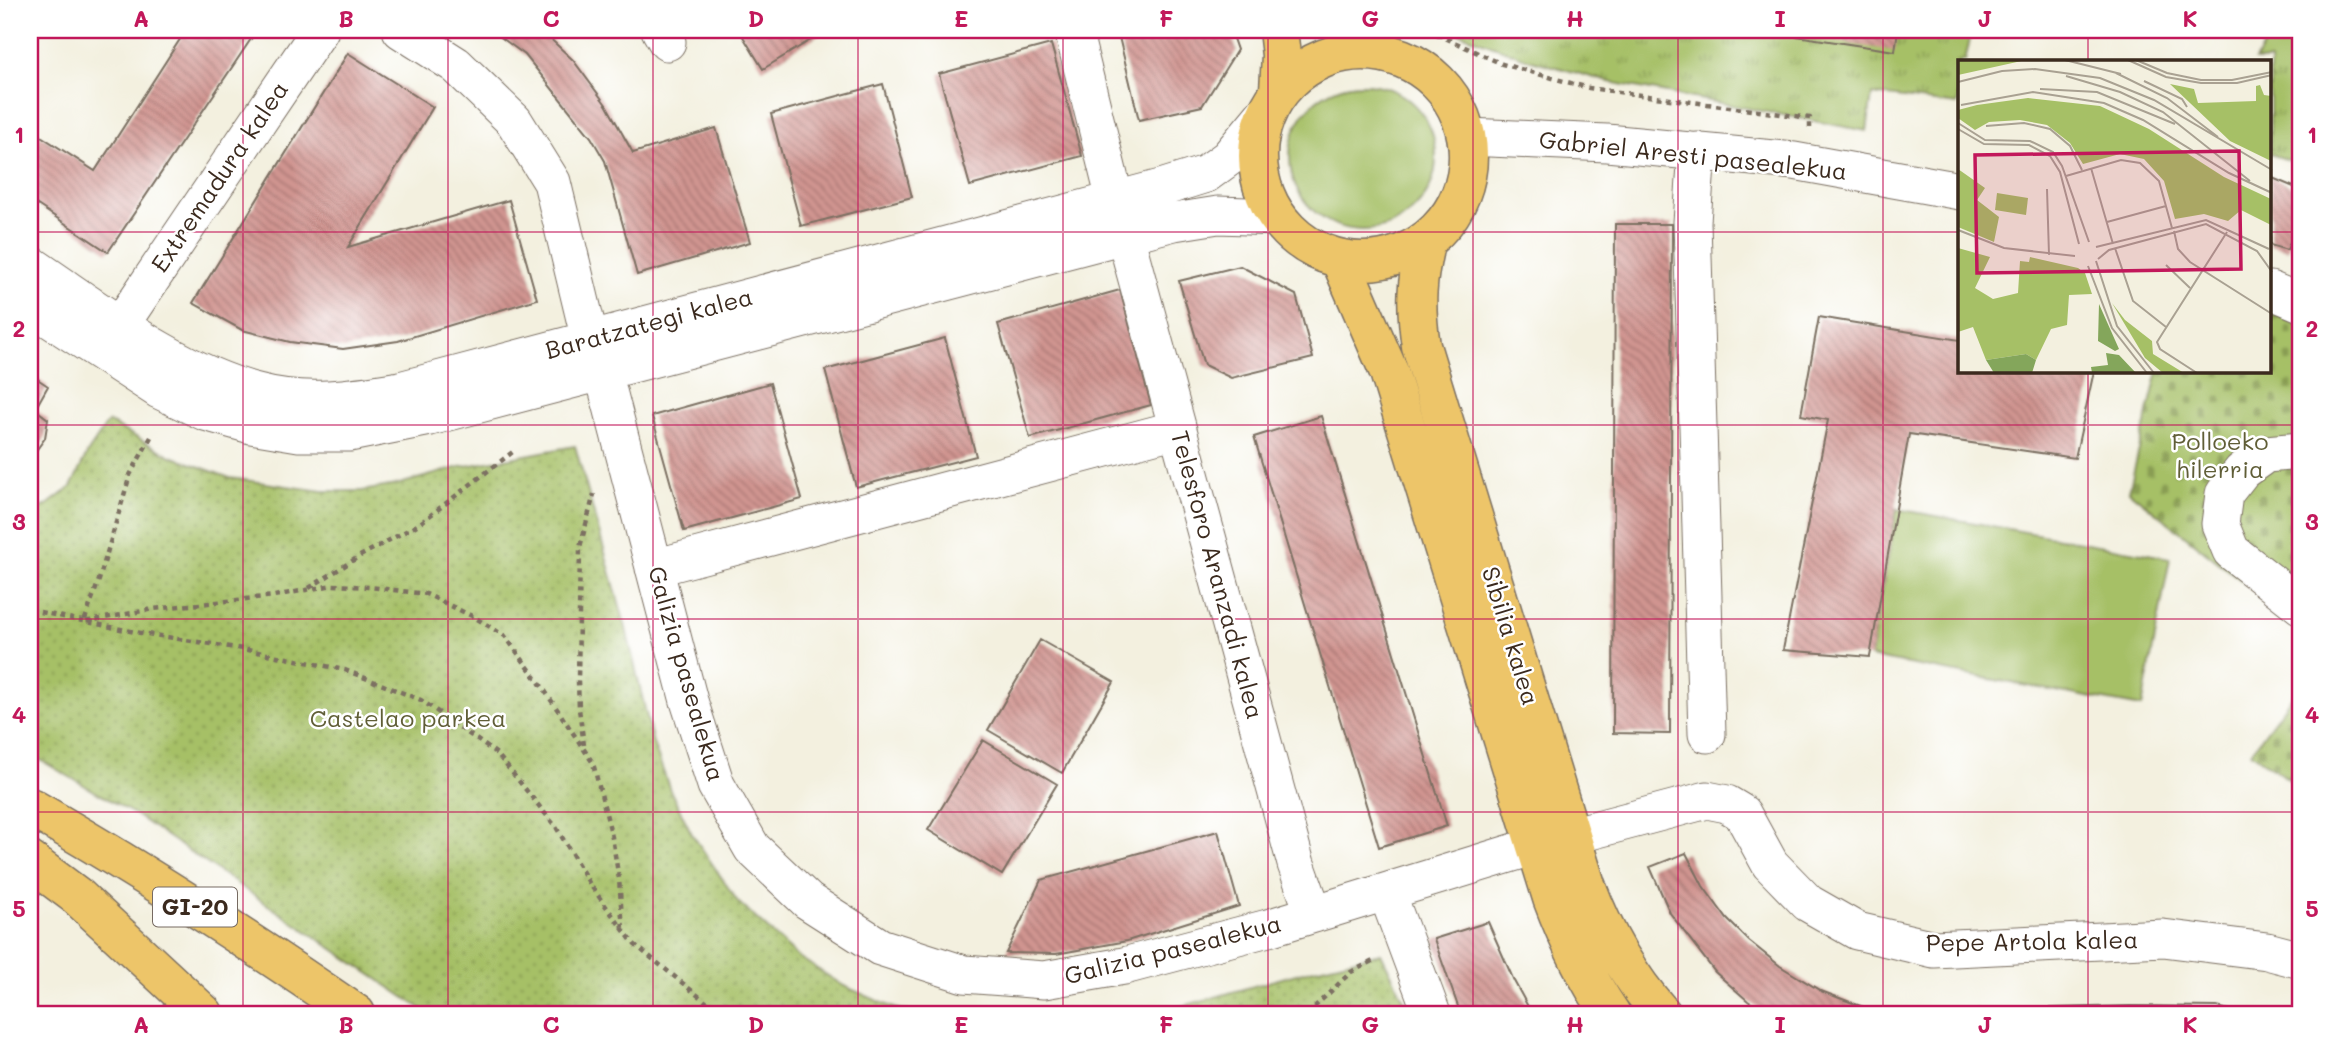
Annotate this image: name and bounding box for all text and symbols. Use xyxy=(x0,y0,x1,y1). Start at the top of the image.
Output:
text: A xyxy=(133,3,149,33)
text: B xyxy=(338,3,354,33)
text: C xyxy=(542,3,560,33)
text: D xyxy=(748,3,764,33)
text: E xyxy=(954,3,968,33)
text: F xyxy=(1159,3,1173,33)
text: G xyxy=(1361,3,1379,33)
text: H xyxy=(1566,3,1584,33)
text: I xyxy=(1774,3,1786,33)
text: J xyxy=(1977,3,1993,33)
text: K xyxy=(2182,3,2198,33)
inset map xyxy=(1958,60,2272,373)
street label: Extremadura kalea xyxy=(143,75,294,278)
text: 1 xyxy=(14,119,24,149)
text: 1 xyxy=(2307,119,2317,149)
street label: Gabriel Aresti pasealekua xyxy=(1538,123,1849,186)
street label: Baratzategi kalea xyxy=(541,280,756,365)
text: 2 xyxy=(13,313,25,343)
text: 2 xyxy=(2306,313,2318,343)
park label: Polloeko hilerria xyxy=(2171,425,2269,484)
street label: Telesforo Aranzadi kalea xyxy=(1165,427,1272,722)
text: 3 xyxy=(12,506,26,536)
text: 3 xyxy=(2305,506,2319,536)
street label: Galizia pasealekua xyxy=(642,562,733,785)
street label: Sibilia kalea xyxy=(1476,563,1547,708)
text: 4 xyxy=(12,699,26,729)
text: 4 xyxy=(2305,699,2319,729)
park label: Castelao parkea xyxy=(310,702,506,733)
road number: GI-20 xyxy=(153,888,237,926)
text: 5 xyxy=(12,893,26,923)
text: 5 xyxy=(2305,893,2319,923)
street label: Galizia pasealekua xyxy=(1061,907,1284,990)
street label: Pepe Artola kalea xyxy=(1925,923,2138,958)
text: A xyxy=(133,1009,149,1039)
text: B xyxy=(338,1009,354,1039)
text: C xyxy=(542,1009,560,1039)
text: D xyxy=(748,1009,764,1039)
text: E xyxy=(954,1009,968,1039)
text: F xyxy=(1159,1009,1173,1039)
text: G xyxy=(1361,1009,1379,1039)
text: H xyxy=(1566,1009,1584,1039)
text: I xyxy=(1774,1009,1786,1039)
text: J xyxy=(1977,1009,1993,1039)
text: K xyxy=(2182,1009,2198,1039)

